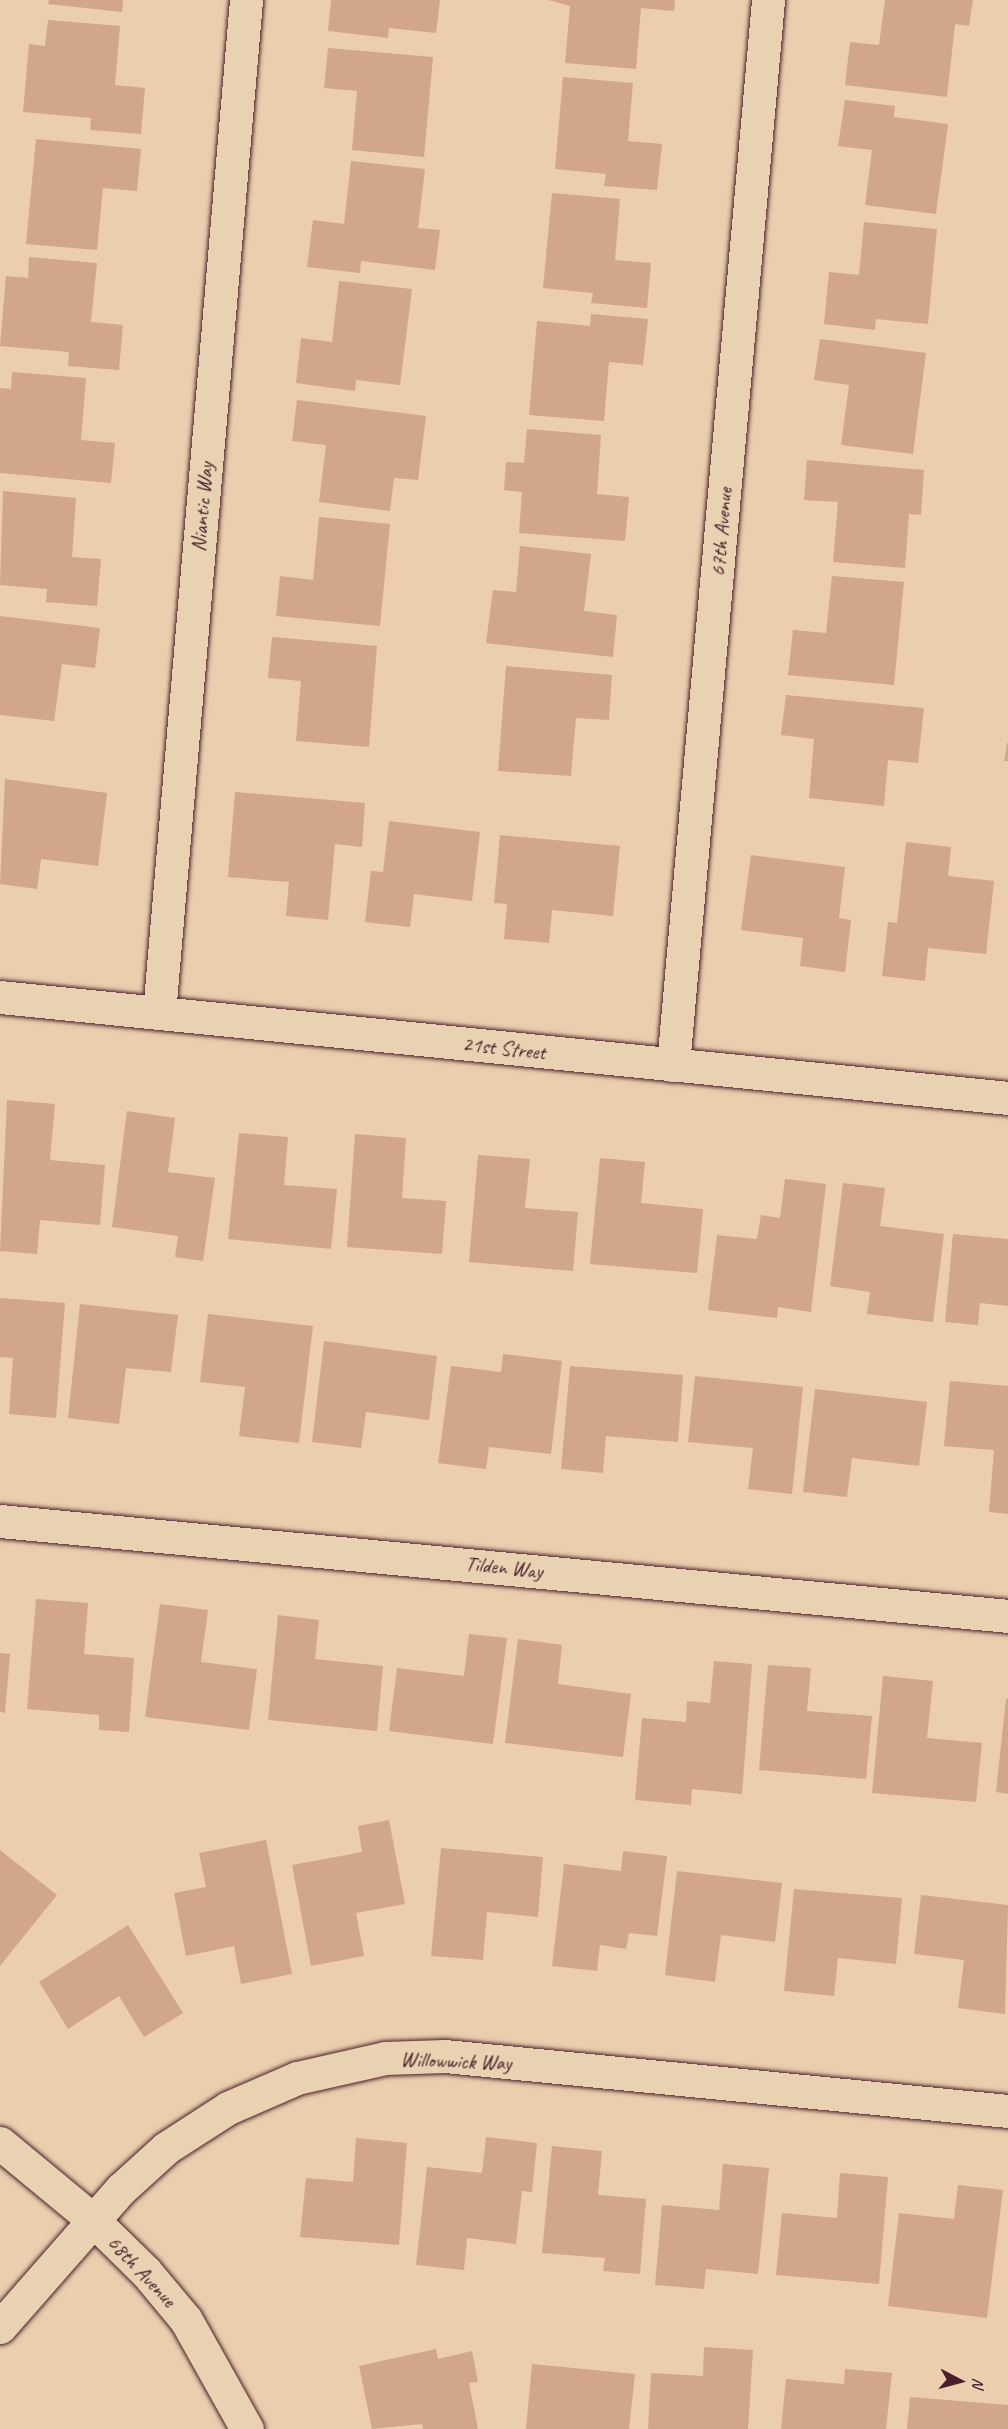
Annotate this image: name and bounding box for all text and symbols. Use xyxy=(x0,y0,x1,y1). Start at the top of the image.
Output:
street label: Niantic Way xyxy=(186,461,218,553)
street label: 67th Avenue xyxy=(705,487,737,577)
street label: 21st Street xyxy=(461,1031,547,1065)
street label: Tilden Way xyxy=(464,1550,544,1584)
street label: Willowwick Way xyxy=(400,2046,512,2076)
street label: 68th Avenue xyxy=(103,2230,181,2312)
north arrow xyxy=(930,2351,990,2411)
text: N xyxy=(967,2377,988,2389)

